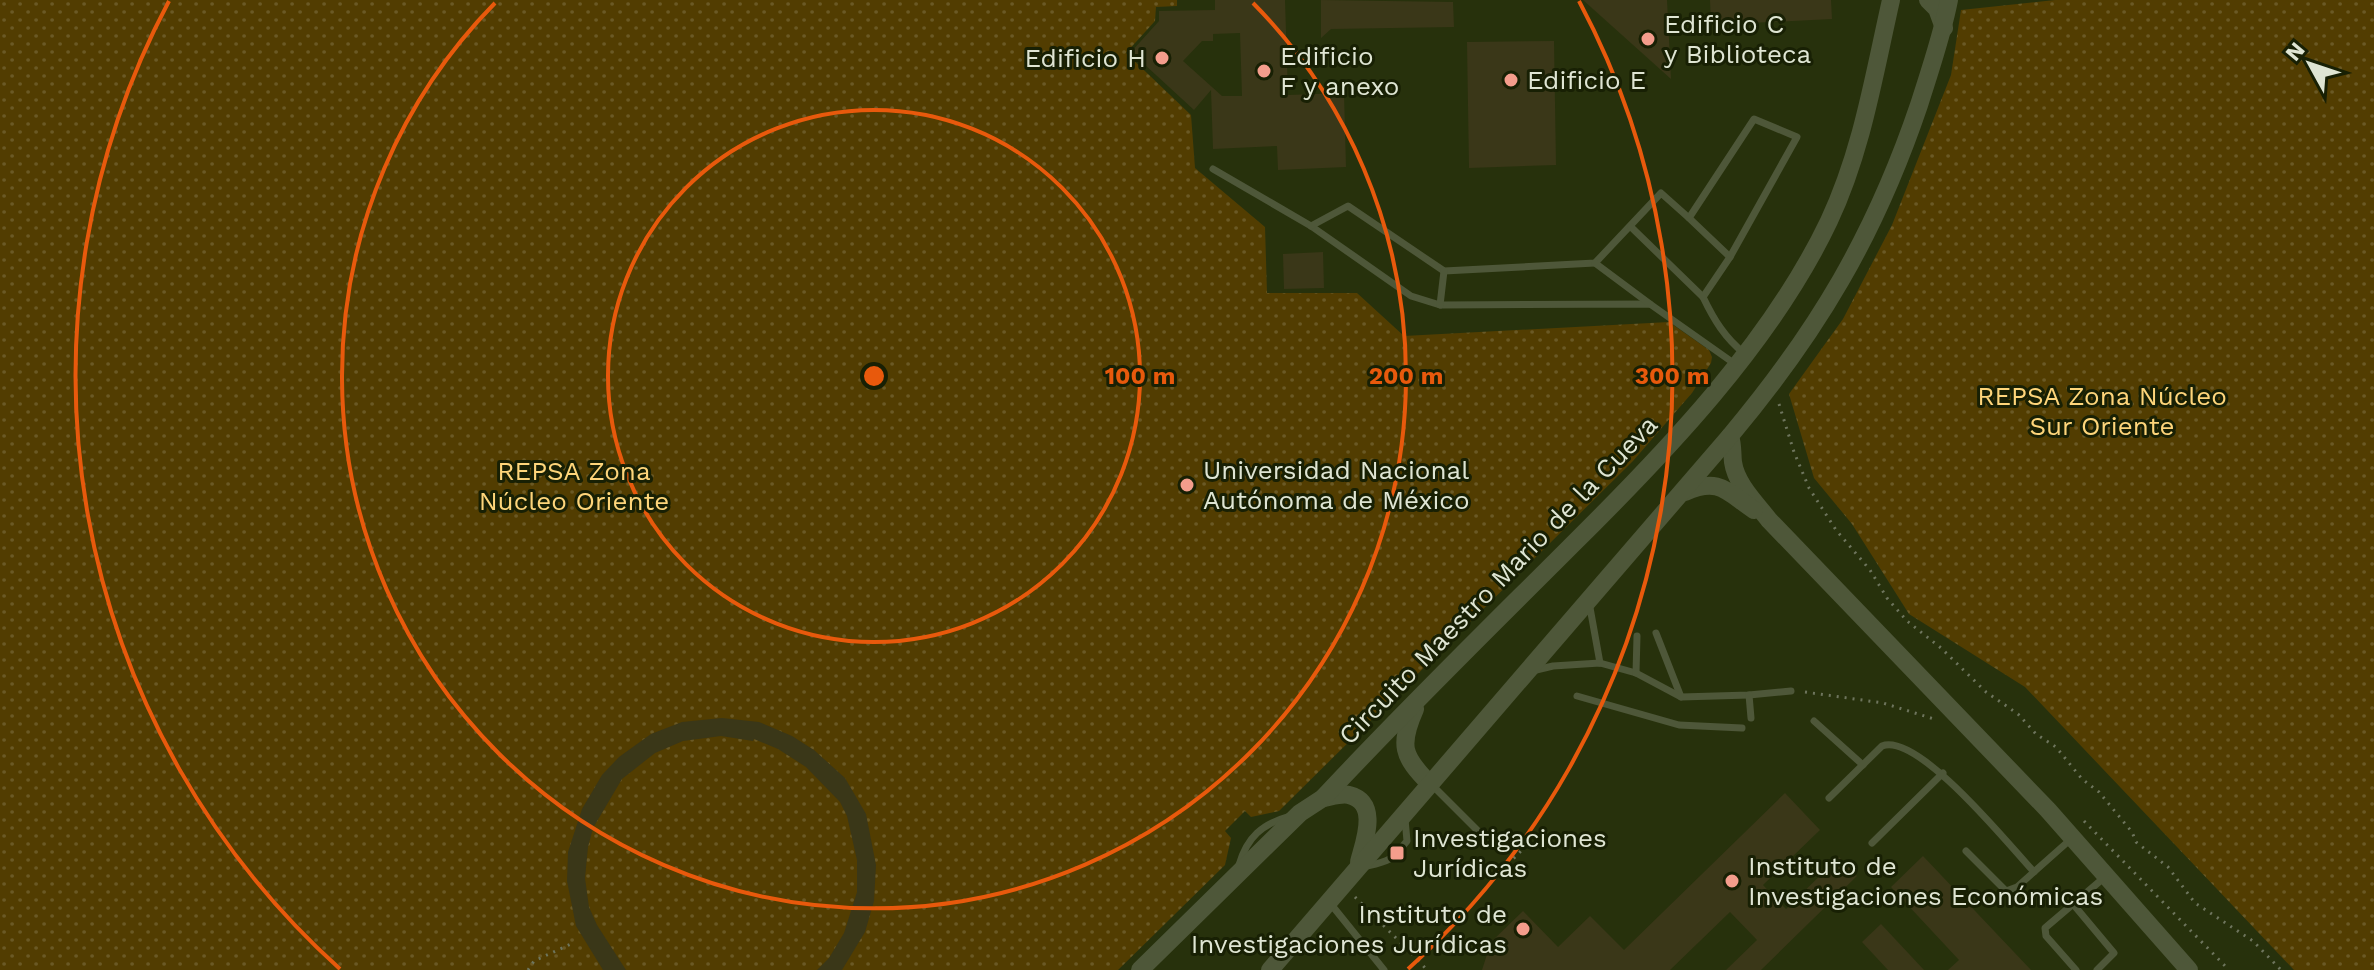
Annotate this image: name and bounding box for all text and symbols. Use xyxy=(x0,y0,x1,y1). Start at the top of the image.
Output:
place label: Edificio C y Biblioteca xyxy=(1664,9,1812,69)
north arrow xyxy=(2270,24,2350,104)
marker: Edificio C y Biblioteca xyxy=(1639,30,1657,48)
text: N xyxy=(2280,37,2310,66)
place label: Edificio F y anexo xyxy=(1280,41,1399,101)
place label: Edificio H xyxy=(1025,43,1146,73)
marker: Edificio H xyxy=(1153,49,1171,67)
marker: Edificio F y anexo xyxy=(1255,62,1273,80)
place label: Edificio E xyxy=(1527,65,1646,95)
marker: Edificio E xyxy=(1502,71,1520,89)
centre of rings xyxy=(860,362,888,390)
text: 100 m xyxy=(1105,362,1175,390)
text: 200 m xyxy=(1369,362,1443,390)
text: 300 m xyxy=(1635,362,1709,390)
park label: REPSA Zona Núcleo Sur Oriente xyxy=(1977,381,2227,441)
street label: Circuito Maestro Mario de la Cueva xyxy=(1333,409,1664,751)
place label: Universidad Nacional Autónoma de México xyxy=(1203,455,1470,515)
park label: REPSA Zona Núcleo Oriente xyxy=(479,456,669,516)
marker: Universidad Nacional Autónoma de México xyxy=(1178,476,1196,494)
place label: Investigaciones Jurídicas xyxy=(1413,823,1607,883)
marker: Investigaciones Jurídicas xyxy=(1388,844,1406,862)
place label: Instituto de Investigaciones Económicas xyxy=(1748,851,2103,911)
marker: Instituto de Investigaciones Económicas xyxy=(1723,872,1741,890)
place label: Instituto de Investigaciones Jurídicas xyxy=(1191,899,1507,959)
marker: Instituto de Investigaciones Jurídicas xyxy=(1514,920,1532,938)

